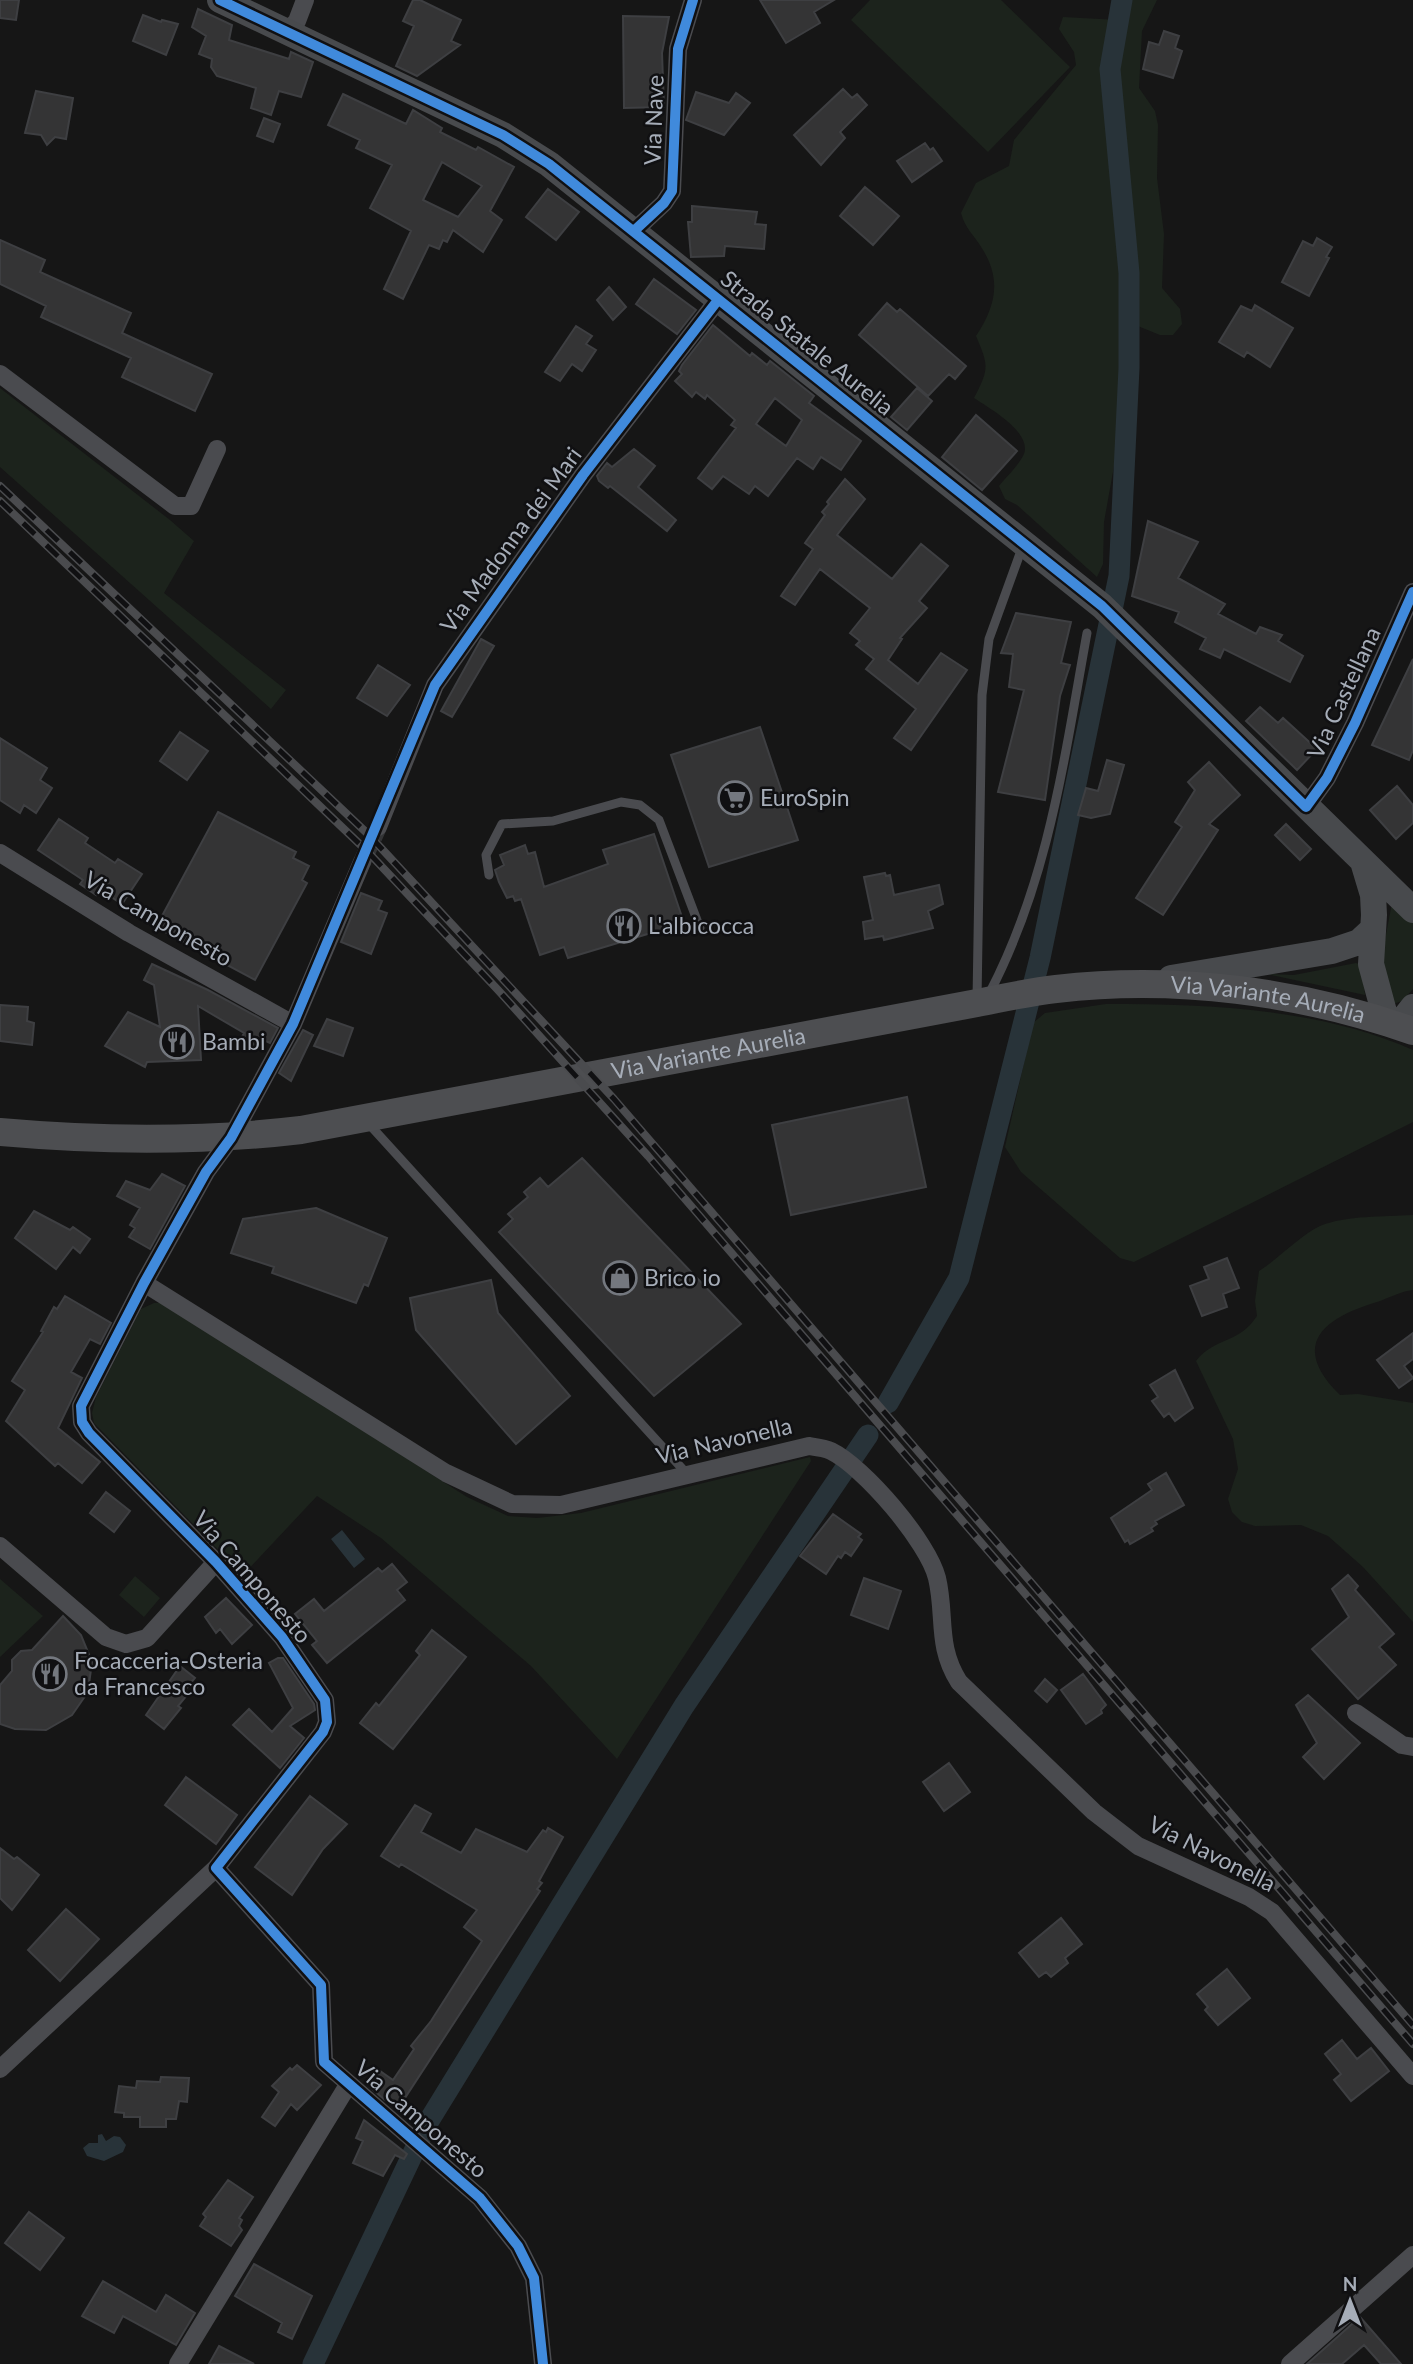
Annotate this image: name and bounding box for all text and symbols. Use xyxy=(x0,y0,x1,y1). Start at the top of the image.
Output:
street label: Via Nave xyxy=(637,74,669,166)
street label: Strada Statale Aurelia xyxy=(716,264,900,421)
street label: Via Madonna dei Mari xyxy=(433,441,587,638)
street label: Via Castellana xyxy=(1300,622,1386,763)
supermarket icon: EuroSpin xyxy=(716,779,754,817)
place label: EuroSpin xyxy=(760,783,850,811)
street label: Via Camponesto xyxy=(80,864,237,972)
restaurant icon: L'albicocca xyxy=(605,907,643,945)
place label: L'albicocca xyxy=(648,911,754,939)
street label: Via Variante Aurelia xyxy=(1170,970,1369,1028)
street label: Via Variante Aurelia xyxy=(609,1021,808,1084)
restaurant icon: Bambi xyxy=(158,1023,196,1061)
place label: Bambi xyxy=(202,1027,265,1055)
shop icon: Brico io xyxy=(601,1259,639,1297)
place label: Brico io xyxy=(644,1263,721,1291)
street label: Via Navonella xyxy=(653,1411,794,1469)
street label: Via Camponesto xyxy=(188,1504,318,1648)
place label: Focacceria-Osteria da Francesco xyxy=(74,1646,263,1700)
restaurant icon: Focacceria-Osteria da Francesco xyxy=(31,1655,69,1693)
street label: Via Navonella xyxy=(1144,1809,1281,1897)
street label: Via Camponesto xyxy=(350,2053,494,2183)
north arrow xyxy=(1315,2266,1385,2336)
text: N xyxy=(1343,2272,1357,2295)

